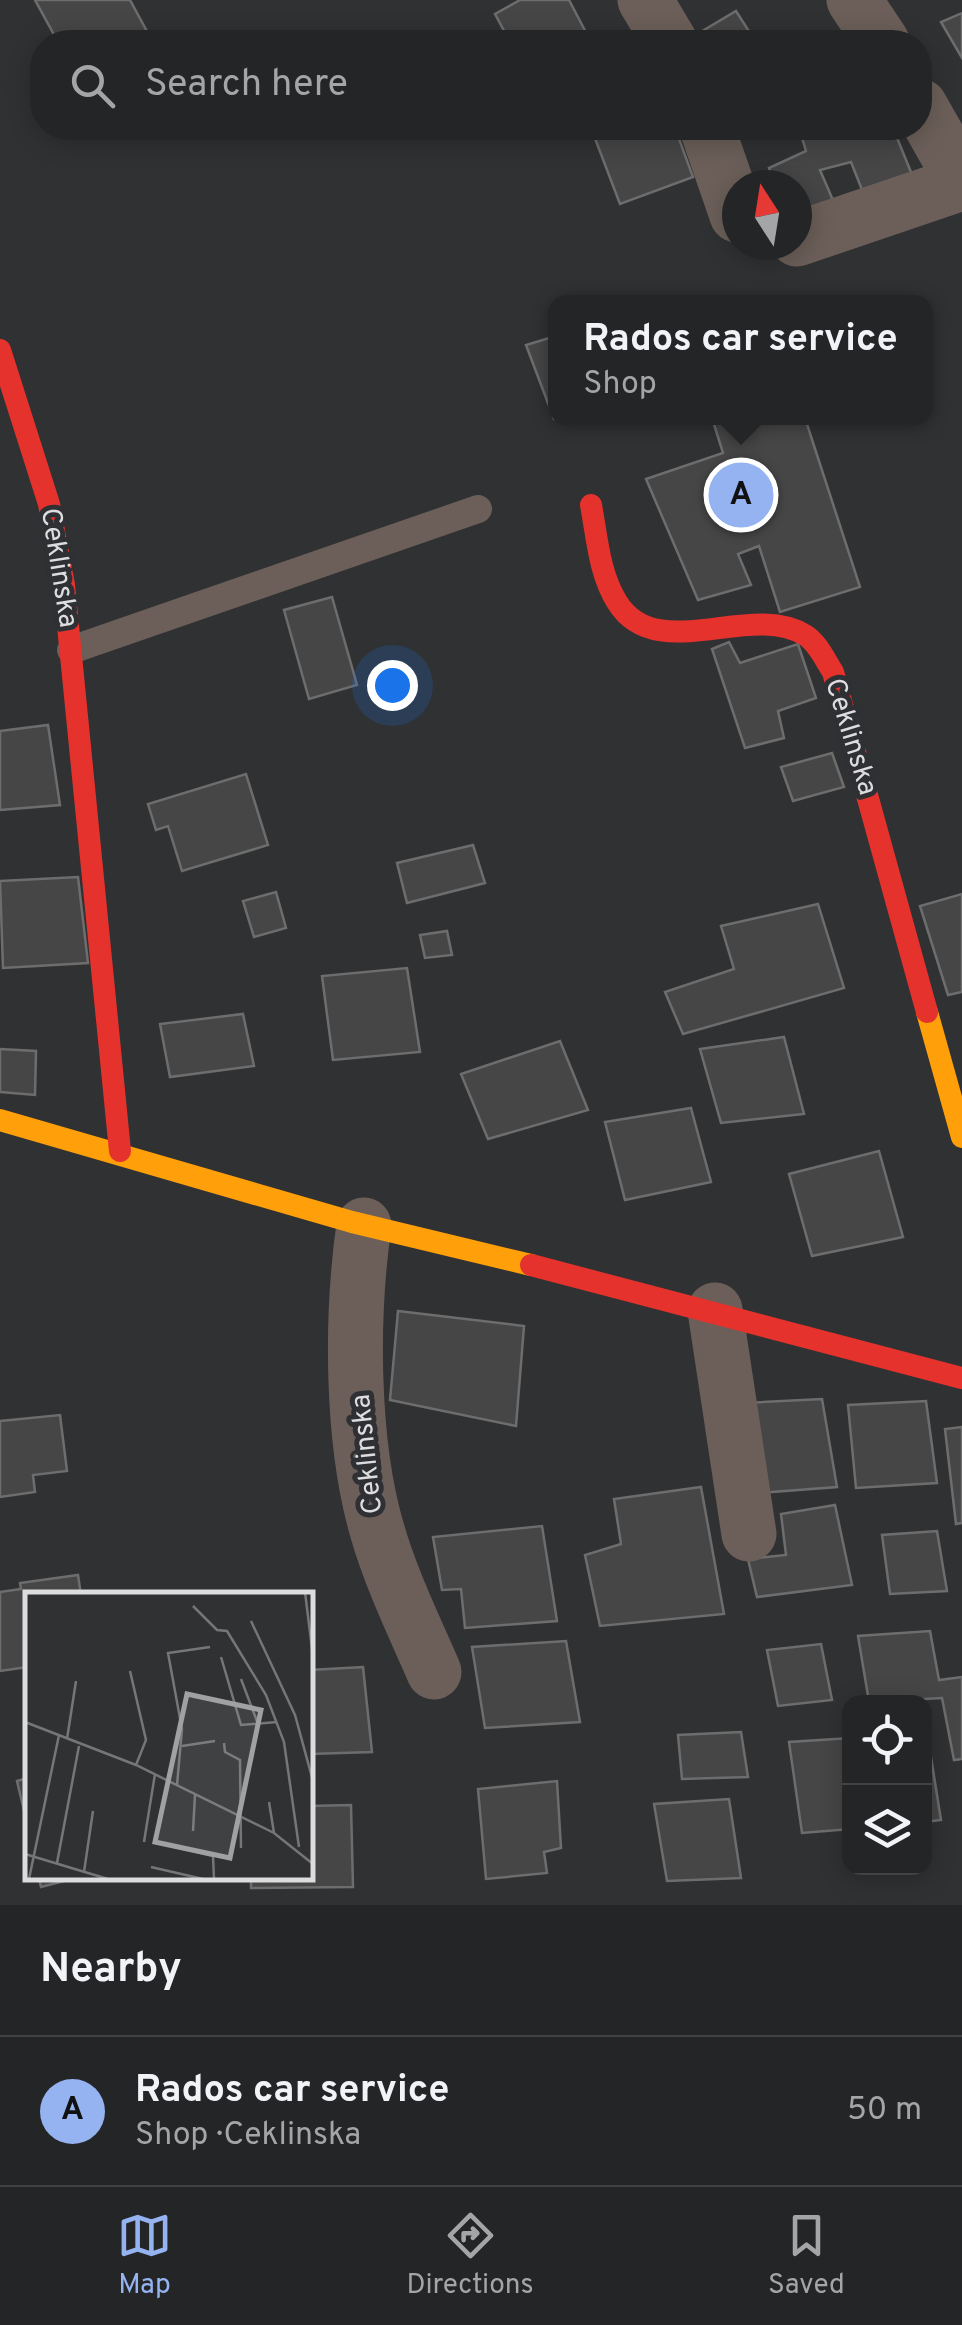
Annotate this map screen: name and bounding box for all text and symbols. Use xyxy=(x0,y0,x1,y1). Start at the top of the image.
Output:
search box xyxy=(30,30,932,140)
icon: search xyxy=(65,58,120,113)
text: Search here xyxy=(145,61,348,110)
north arrow xyxy=(722,170,812,260)
popup xyxy=(548,295,933,425)
text: Rados car service xyxy=(583,316,898,365)
text: Shop xyxy=(583,365,657,405)
pin: A xyxy=(708,458,774,532)
street label: Ceklinska xyxy=(31,506,85,630)
your location xyxy=(367,660,418,711)
street label: Ceklinska xyxy=(815,674,885,800)
street label: Ceklinska xyxy=(344,1392,392,1516)
inset map xyxy=(25,1592,312,1880)
map controls xyxy=(842,1695,932,1875)
button: locate xyxy=(842,1695,932,1785)
button: layers xyxy=(842,1785,932,1875)
text: Nearby xyxy=(40,1944,182,1997)
text: Rados car service xyxy=(135,2067,449,2116)
text: A xyxy=(61,2091,84,2131)
text: 50 m xyxy=(847,2091,922,2131)
text: Shop · Ceklinska xyxy=(135,2116,361,2156)
tab: Map xyxy=(117,2208,172,2304)
tab: Directions xyxy=(406,2208,534,2304)
tab: Saved xyxy=(768,2208,845,2304)

